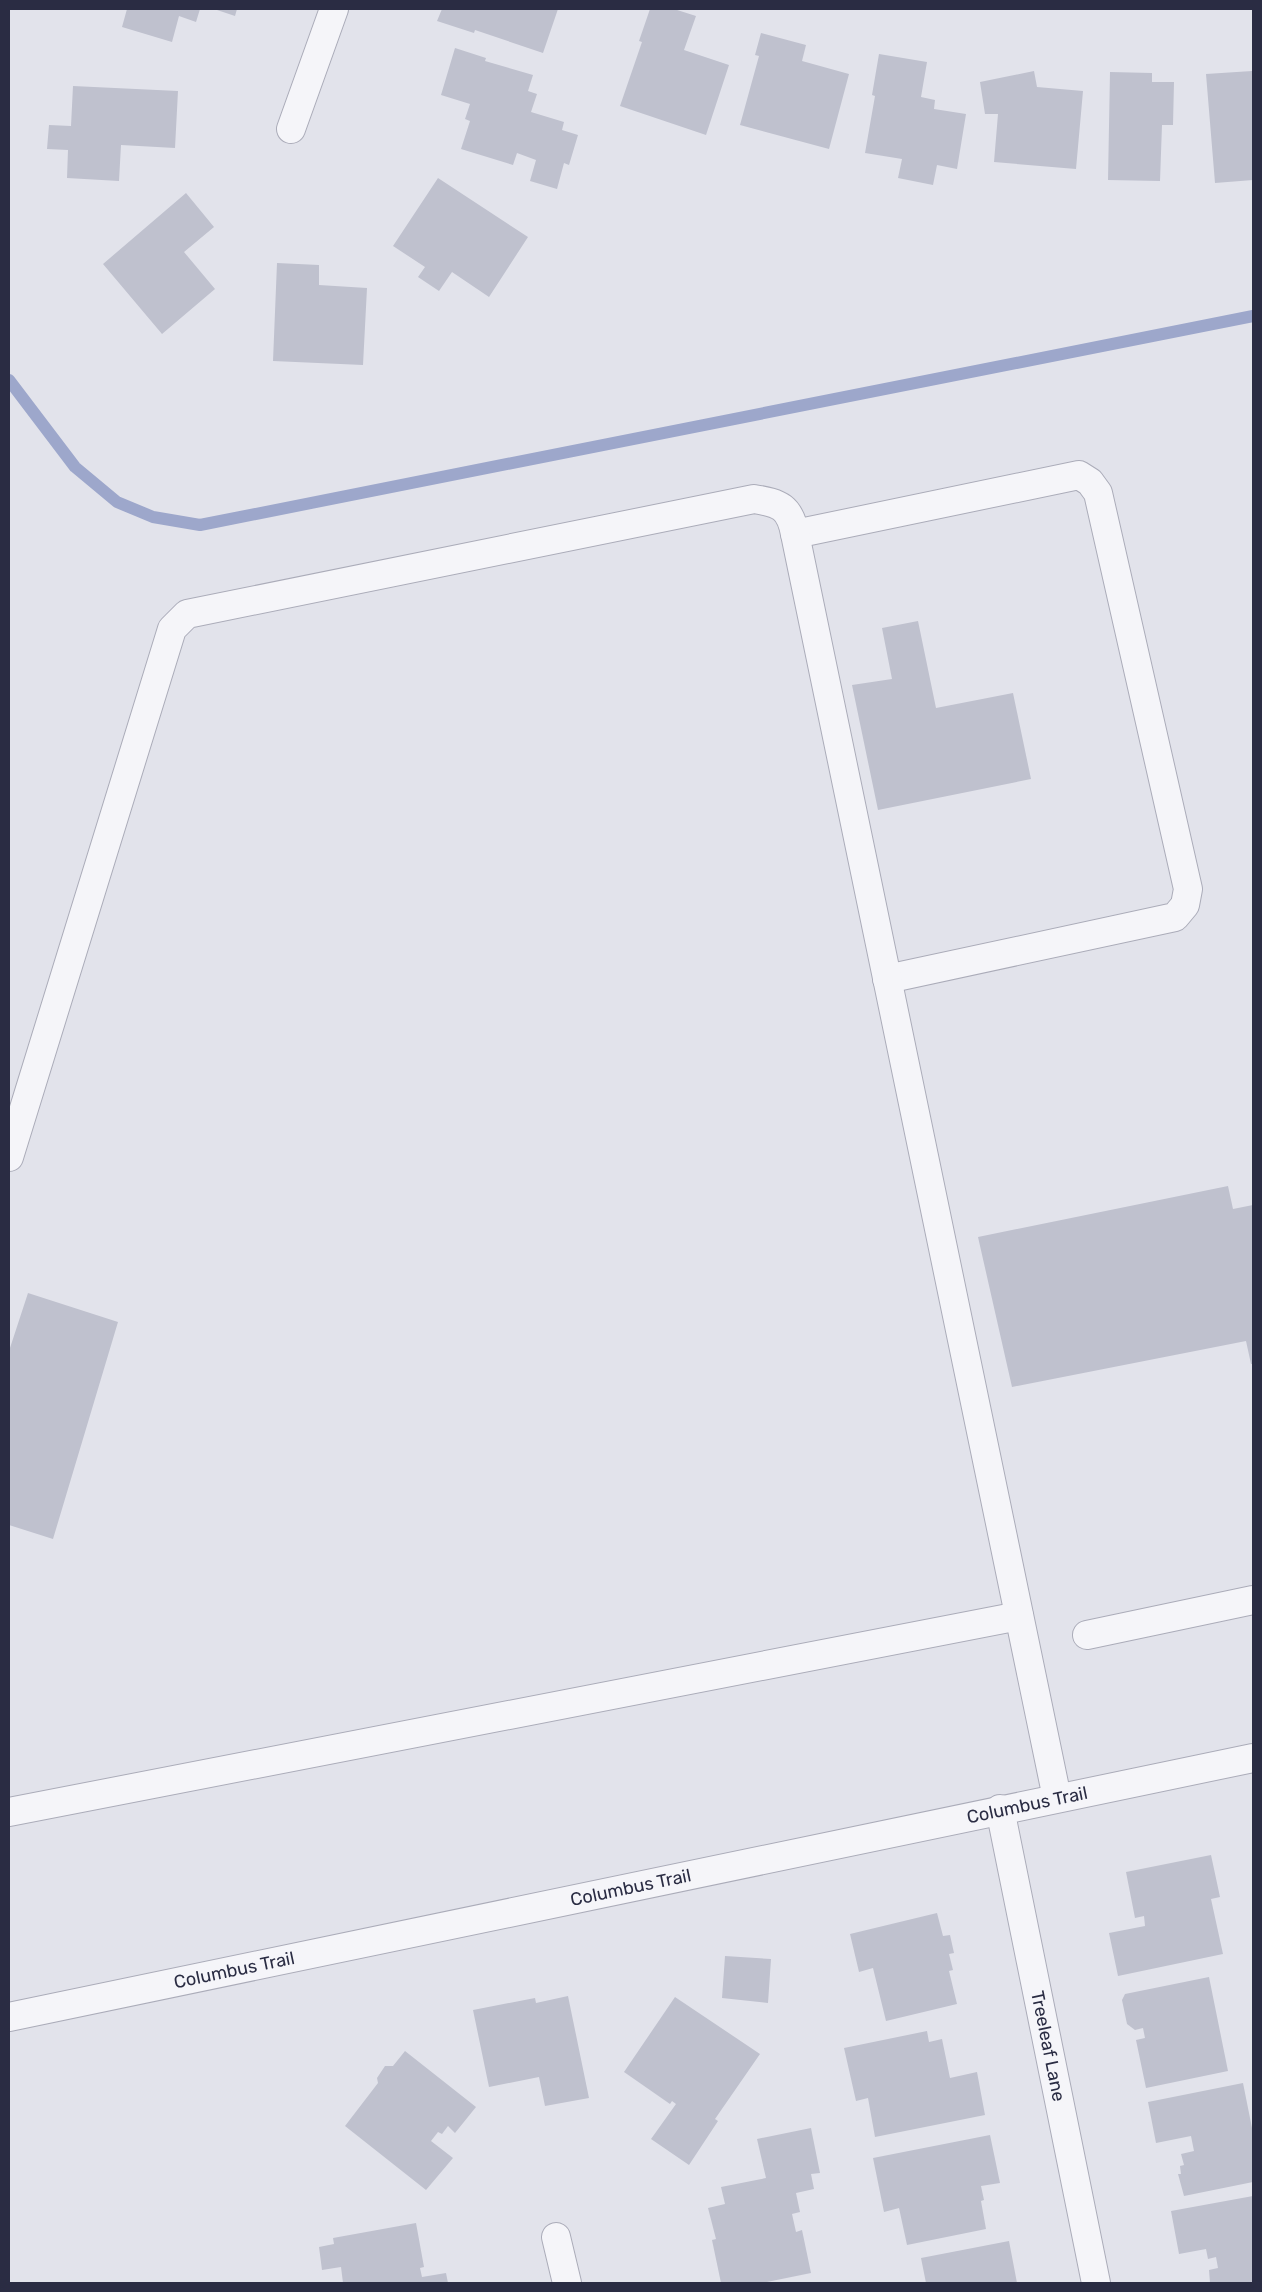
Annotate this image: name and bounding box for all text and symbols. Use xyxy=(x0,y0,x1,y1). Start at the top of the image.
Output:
street label: Columbus Trail xyxy=(965,1782,1089,1828)
street label: Columbus Trail xyxy=(568,1864,693,1911)
street label: Columbus Trail xyxy=(172,1947,296,1993)
street label: Treeleaf Lane xyxy=(1026,1989,1070,2103)

